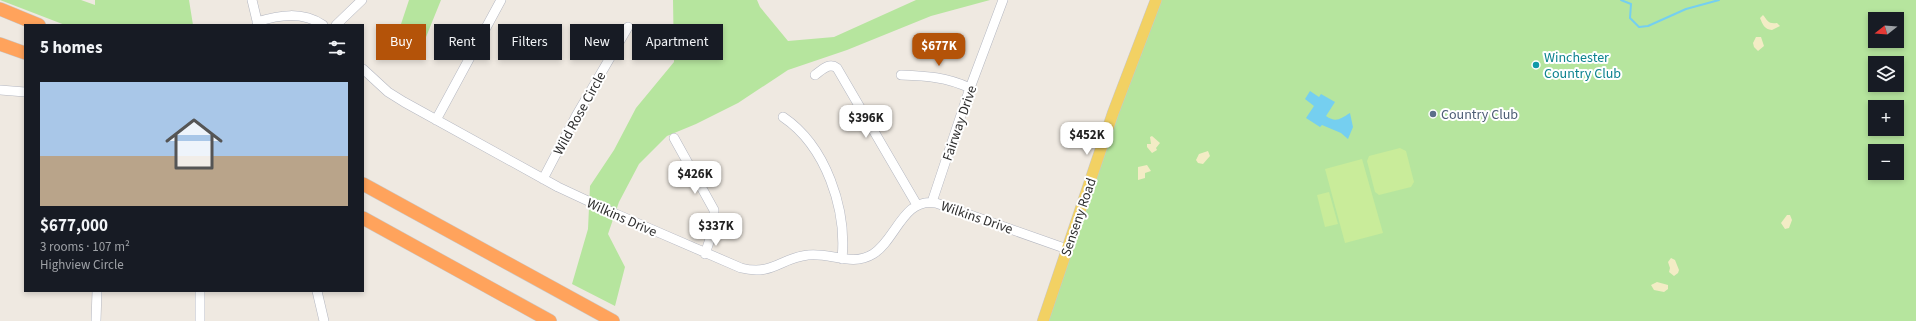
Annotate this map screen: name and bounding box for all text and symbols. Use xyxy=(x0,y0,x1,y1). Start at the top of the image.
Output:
north arrow xyxy=(1868,12,1904,48)
map controls xyxy=(1868,12,1904,180)
chip: Buy xyxy=(376,24,426,60)
chip: Rent xyxy=(434,24,490,60)
chip: Filters xyxy=(498,24,562,60)
chip: New xyxy=(570,24,624,60)
chip: Apartment xyxy=(632,24,723,60)
pin: $677K xyxy=(911,33,967,67)
text: 5 homes xyxy=(40,36,102,60)
icon: filters xyxy=(326,37,348,59)
text: $677K xyxy=(921,37,957,55)
place label: Winchester Country Club xyxy=(1544,48,1621,84)
button: layers xyxy=(1868,56,1904,92)
marker: Winchester Country Club xyxy=(1531,60,1541,70)
street label: Wild Rose Circle xyxy=(549,68,611,159)
street label: Fairway Drive xyxy=(938,83,982,164)
button: + xyxy=(1868,100,1904,136)
pin: $396K xyxy=(838,105,894,139)
place label: Country Club xyxy=(1441,105,1518,125)
icon: home xyxy=(158,108,230,180)
text: $396K xyxy=(848,109,884,127)
marker: Country Club xyxy=(1428,109,1438,119)
pin: $452K xyxy=(1059,122,1115,156)
text: $452K xyxy=(1069,126,1105,144)
button: − xyxy=(1868,144,1904,180)
pin: $426K xyxy=(667,161,723,195)
text: $426K xyxy=(677,165,713,183)
street label: Senseny Road xyxy=(1056,175,1102,259)
street label: Wilkins Drive xyxy=(583,194,660,242)
street label: Wilkins Drive xyxy=(938,196,1015,240)
pin: $337K xyxy=(688,213,744,247)
text: $677,000 xyxy=(40,214,108,238)
text: $337K xyxy=(698,217,734,235)
text: 3 rooms · 107 m² xyxy=(40,238,130,256)
text: Highview Circle xyxy=(40,256,124,274)

